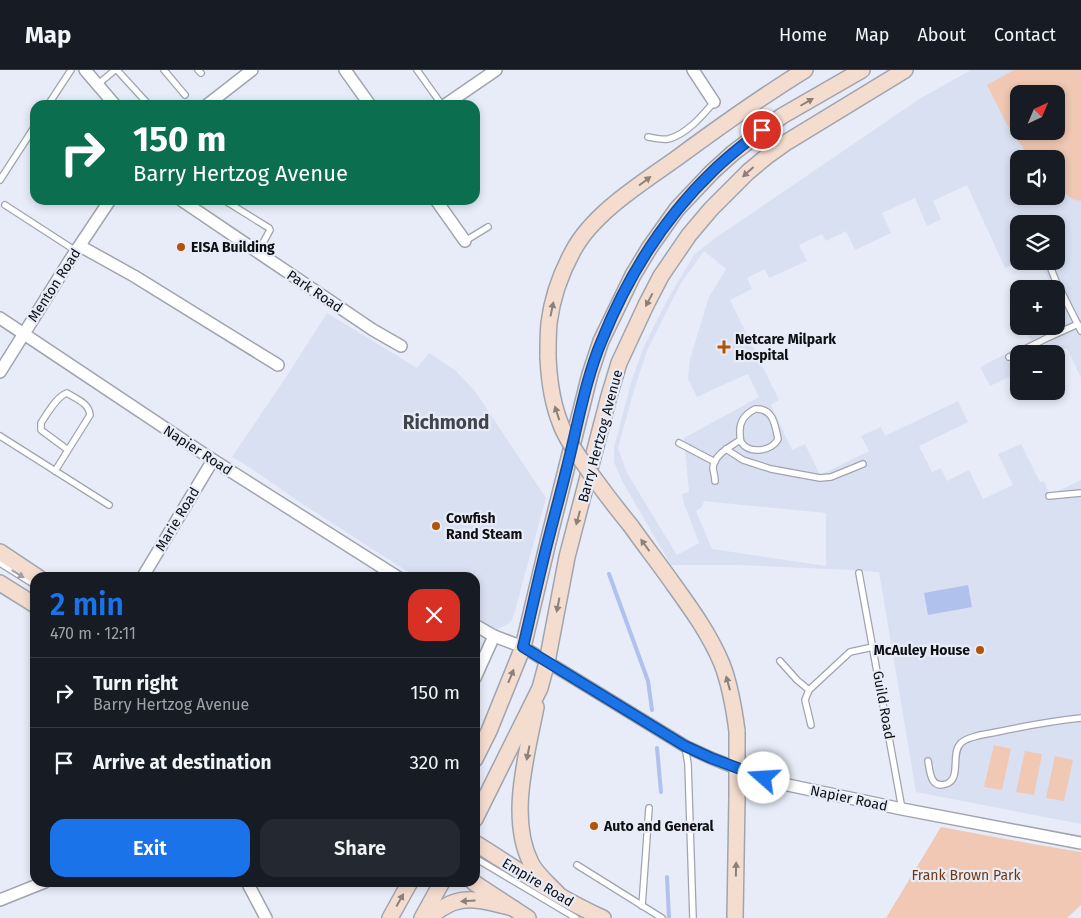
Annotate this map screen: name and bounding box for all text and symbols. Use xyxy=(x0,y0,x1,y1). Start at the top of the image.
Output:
text: Map xyxy=(25,21,71,49)
text: Home xyxy=(779,24,827,46)
text: Map xyxy=(855,24,889,46)
text: About xyxy=(917,24,966,46)
text: Contact xyxy=(994,24,1056,46)
north arrow xyxy=(1010,85,1065,140)
map controls xyxy=(1010,85,1065,400)
one-way arrow xyxy=(799,98,814,106)
pin xyxy=(741,109,783,151)
icon: arrive xyxy=(748,116,776,144)
text: 150 m xyxy=(133,118,226,160)
icon: right xyxy=(50,120,115,185)
button: sound xyxy=(1010,150,1065,205)
text: Barry Hertzog Avenue xyxy=(133,160,348,187)
one-way arrow xyxy=(742,167,755,178)
one-way arrow xyxy=(638,176,652,186)
button: layers xyxy=(1010,215,1065,270)
place label: EISA Building xyxy=(191,239,275,256)
marker: EISA Building xyxy=(175,241,187,253)
street label: Menton Road xyxy=(24,245,84,325)
street label: Park Road xyxy=(284,267,346,316)
button: + xyxy=(1010,280,1065,335)
one-way arrow xyxy=(645,292,653,307)
one-way arrow xyxy=(548,301,556,316)
place label: Netcare Milpark Hospital xyxy=(735,331,836,364)
marker: Netcare Milpark Hospital xyxy=(717,340,731,354)
button: − xyxy=(1010,345,1065,400)
street label: Barry Hertzog Avenue xyxy=(575,368,626,504)
one-way arrow xyxy=(552,405,560,420)
district label: Richmond xyxy=(403,411,489,434)
street label: Napier Road xyxy=(160,422,235,479)
street label: Marie Road xyxy=(152,484,203,554)
place label: Cowfish Rand Steam xyxy=(446,510,522,543)
one-way arrow xyxy=(573,510,581,525)
marker: Cowfish Rand Steam xyxy=(430,520,442,532)
one-way arrow xyxy=(640,538,650,552)
one-way arrow xyxy=(11,569,24,578)
text: 2 min xyxy=(50,587,124,623)
button: close xyxy=(408,589,460,641)
one-way arrow xyxy=(554,598,562,613)
text: 470 m · 12:11 xyxy=(50,624,136,643)
place label: McAuley House xyxy=(874,642,970,659)
marker: McAuley House xyxy=(974,644,986,656)
one-way arrow xyxy=(507,669,515,683)
street label: Guild Road xyxy=(869,669,898,741)
text: Turn right xyxy=(93,672,178,695)
one-way arrow xyxy=(723,676,731,691)
icon: right xyxy=(50,679,78,707)
text: 150 m xyxy=(410,681,460,704)
text: Barry Hertzog Avenue xyxy=(93,695,249,714)
one-way arrow xyxy=(523,746,531,762)
icon: arrive xyxy=(50,749,78,777)
text: Arrive at destination xyxy=(93,751,272,774)
text: 320 m xyxy=(409,751,460,774)
position arrow xyxy=(737,751,789,803)
street label: Napier Road xyxy=(809,782,889,815)
place label: Auto and General xyxy=(603,818,715,835)
button: Exit xyxy=(50,819,250,877)
button: Share xyxy=(260,819,460,877)
marker: Auto and General xyxy=(588,820,600,832)
street label: Empire Road xyxy=(499,854,577,910)
one-way arrow xyxy=(732,861,740,877)
park label: Frank Brown Park xyxy=(911,867,1021,884)
one-way arrow xyxy=(396,893,404,908)
one-way arrow xyxy=(460,897,476,905)

